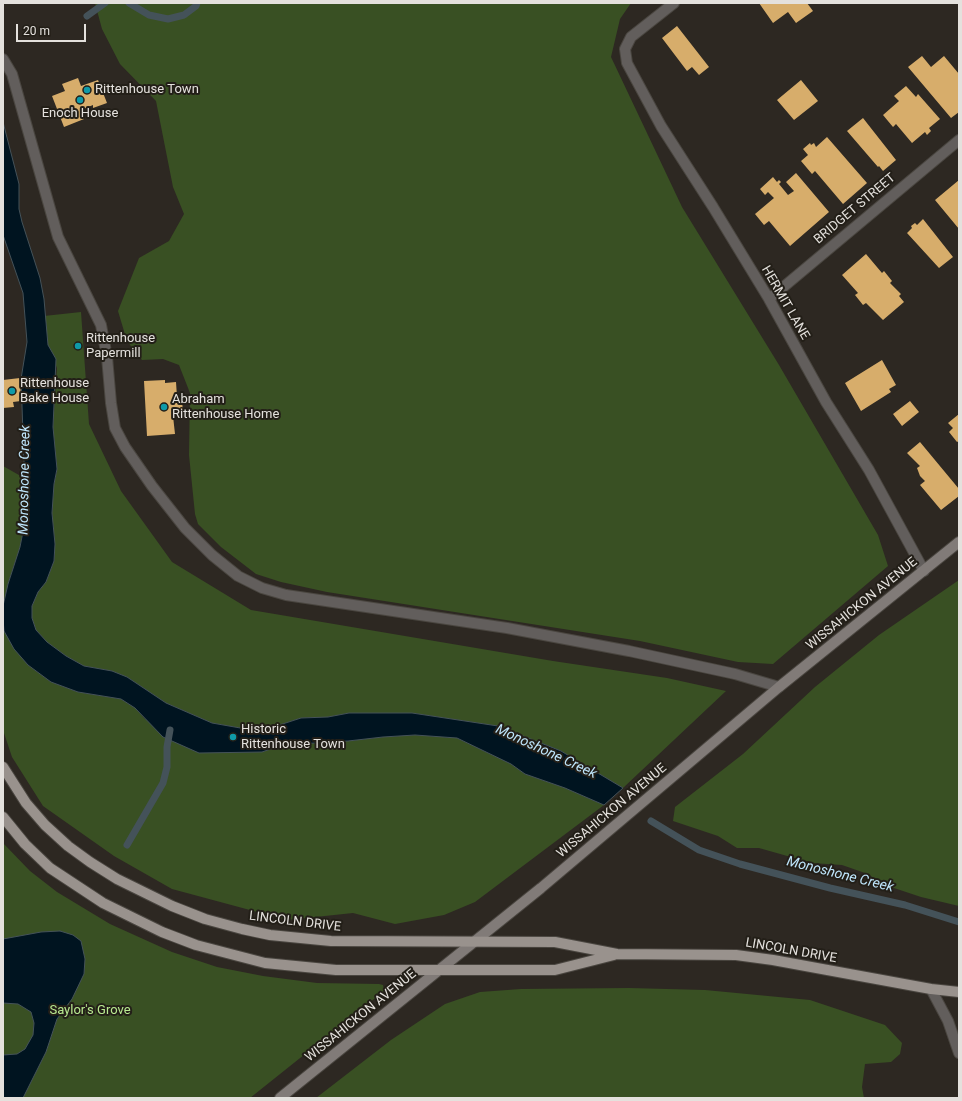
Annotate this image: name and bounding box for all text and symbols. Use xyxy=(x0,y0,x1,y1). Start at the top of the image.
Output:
scale bar xyxy=(18,16,88,42)
text: 20 m xyxy=(23,24,50,38)
place label: Rittenhouse Town xyxy=(95,82,199,98)
marker: Rittenhouse Town xyxy=(82,85,92,95)
marker: Enoch House xyxy=(75,95,85,105)
place label: Enoch House xyxy=(42,106,118,122)
street label: BRIDGET STREET xyxy=(811,170,899,248)
street label: HERMIT LANE xyxy=(758,263,812,343)
place label: Rittenhouse Papermill xyxy=(86,331,155,362)
marker: Rittenhouse Papermill xyxy=(73,341,83,351)
place label: Rittenhouse Bake House xyxy=(20,376,89,407)
marker: Rittenhouse Bake House xyxy=(7,386,17,396)
place label: Abraham Rittenhouse Home xyxy=(172,392,279,423)
marker: Abraham Rittenhouse Home xyxy=(159,402,169,412)
water label: Monoshone Creek xyxy=(16,425,34,535)
street label: WISSAHICKON AVENUE xyxy=(803,554,921,654)
water label: Monoshone Creek xyxy=(493,721,599,783)
place label: Historic Rittenhouse Town xyxy=(241,722,345,753)
marker: Historic Rittenhouse Town xyxy=(228,732,238,742)
street label: WISSAHICKON AVENUE xyxy=(554,761,670,861)
water label: Monoshone Creek xyxy=(785,854,895,896)
street label: LINCOLN DRIVE xyxy=(248,909,342,935)
street label: LINCOLN DRIVE xyxy=(744,935,838,967)
street label: WISSAHICKON AVENUE xyxy=(302,966,420,1066)
park label: Saylor's Grove xyxy=(49,1003,131,1019)

